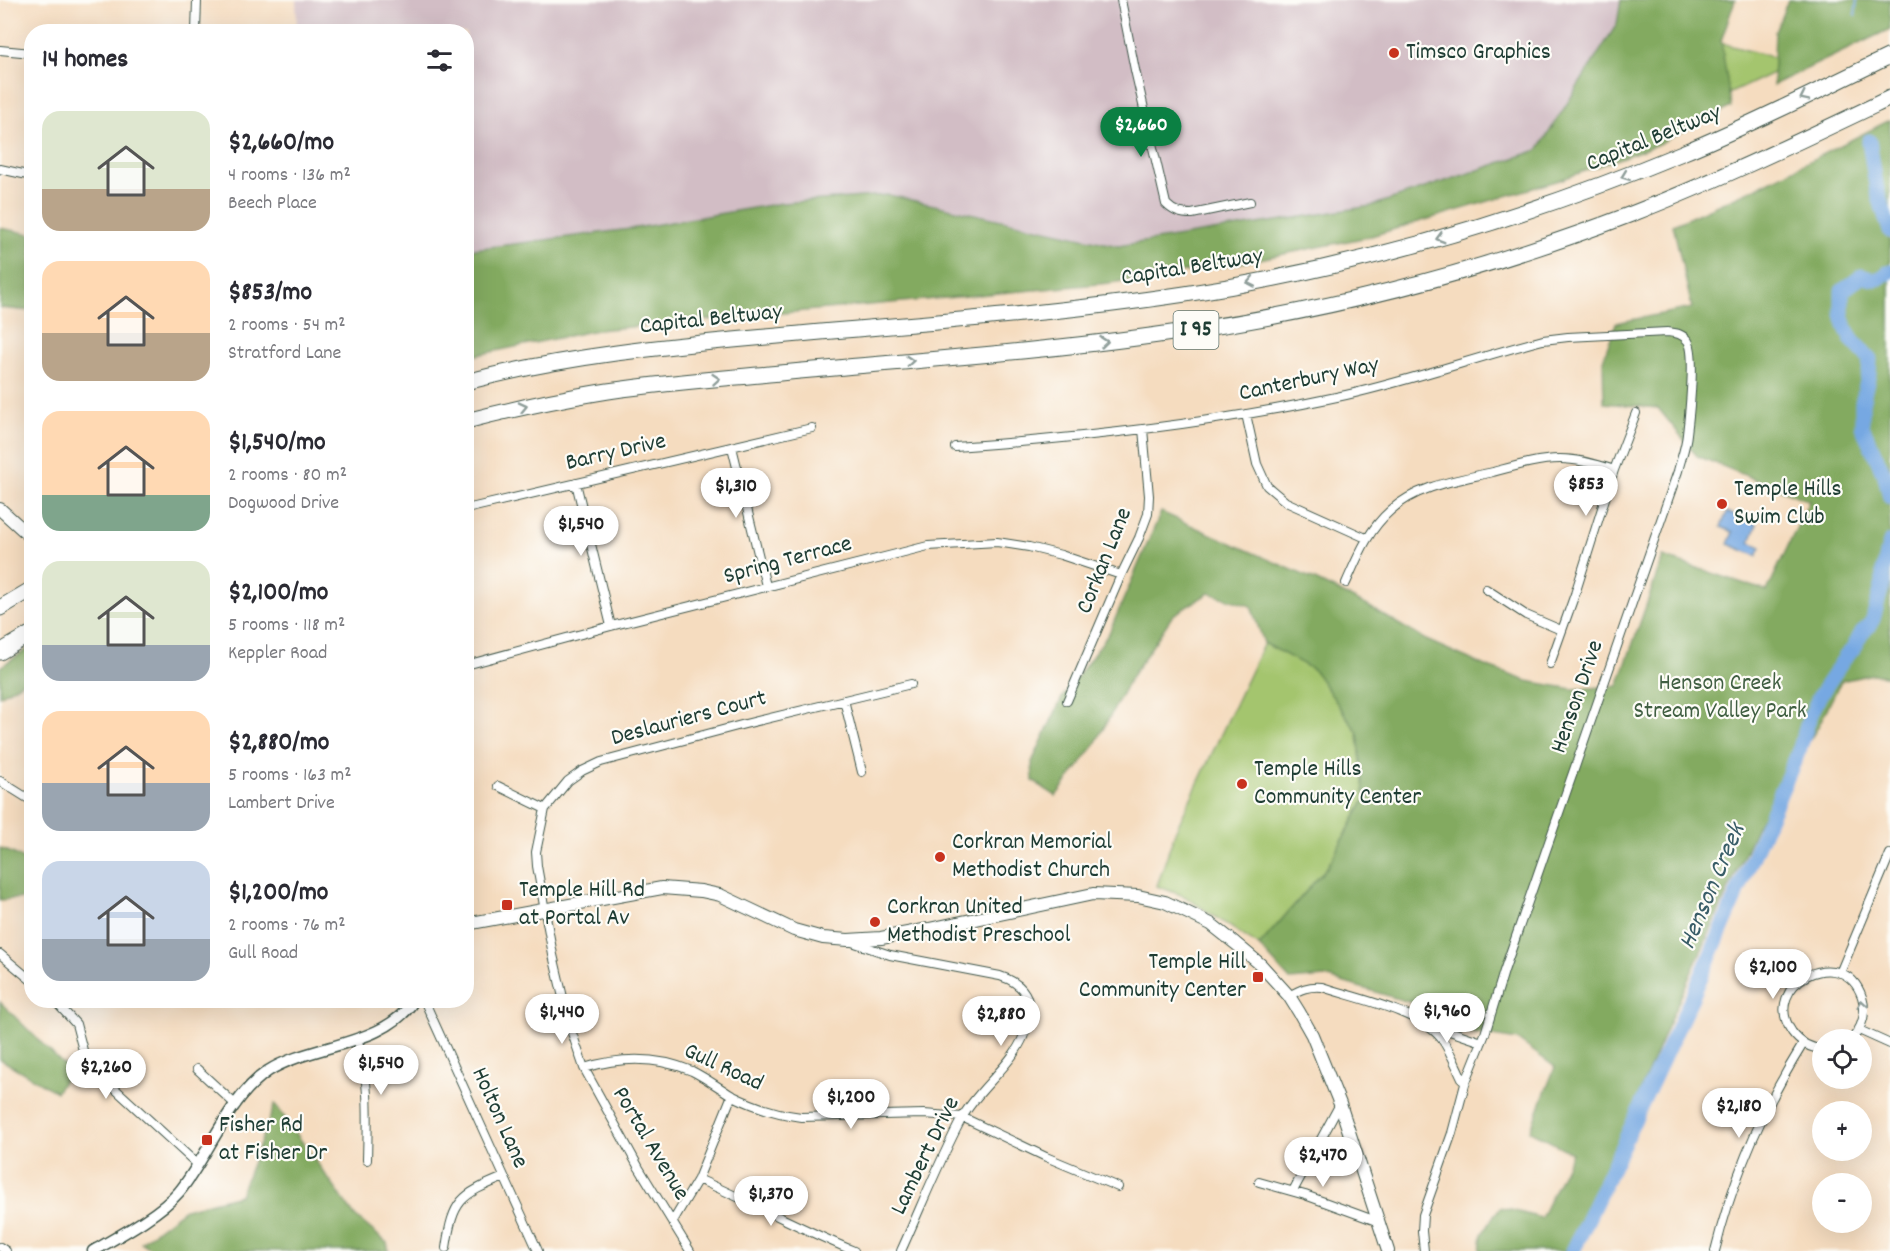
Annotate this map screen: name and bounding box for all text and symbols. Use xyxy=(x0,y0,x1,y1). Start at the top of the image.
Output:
place label: Timsco Graphics xyxy=(1406,36,1551,70)
text: 14 homes xyxy=(42,42,128,79)
icon: filters xyxy=(423,44,456,77)
marker: Timsco Graphics xyxy=(1387,46,1401,60)
one-way arrow xyxy=(1799,90,1810,102)
street label: Capital Beltway xyxy=(1581,96,1728,182)
pin: $2,660 xyxy=(1092,107,1190,158)
text: $2,660 xyxy=(1114,112,1168,140)
text: $2,660/mo xyxy=(228,125,334,162)
icon: home xyxy=(90,135,162,207)
text: 4 rooms · 136 m² xyxy=(228,162,351,190)
one-way arrow xyxy=(1620,169,1631,181)
text: Beech Place xyxy=(228,190,317,218)
one-way arrow xyxy=(1436,231,1446,243)
street label: Capital Beltway xyxy=(1119,240,1266,296)
text: $853/mo xyxy=(228,275,312,312)
one-way arrow xyxy=(1246,275,1256,288)
icon: home xyxy=(90,285,162,357)
street label: Capital Beltway xyxy=(638,295,785,344)
road number: I 95 xyxy=(1174,311,1218,349)
text: 2 rooms · 54 m² xyxy=(228,312,346,340)
one-way arrow xyxy=(1100,336,1109,349)
text: Stratford Lane xyxy=(228,340,341,368)
street label: Canterbury Way xyxy=(1236,348,1383,411)
one-way arrow xyxy=(906,355,915,368)
one-way arrow xyxy=(712,373,721,386)
one-way arrow xyxy=(518,401,528,414)
text: $1,540/mo xyxy=(228,425,326,462)
street label: Barry Drive xyxy=(563,425,669,481)
icon: home xyxy=(90,435,162,507)
text: 2 rooms · 80 m² xyxy=(228,462,347,490)
pin: $853 xyxy=(1550,466,1622,517)
pin: $1,310 xyxy=(687,468,785,519)
text: $853 xyxy=(1568,471,1604,499)
text: $1,310 xyxy=(715,473,757,501)
place label: Temple Hills Swim Club xyxy=(1734,473,1842,535)
text: Dogwood Drive xyxy=(228,490,339,518)
marker: Temple Hills Swim Club xyxy=(1715,497,1729,511)
street label: Corkan Lane xyxy=(1068,503,1142,619)
pin: $1,540 xyxy=(532,506,630,557)
text: $1,540 xyxy=(558,511,604,539)
street label: Spring Terrace xyxy=(720,528,856,594)
text: $2,100/mo xyxy=(228,575,328,612)
icon: home xyxy=(90,585,162,657)
text: 5 rooms · 118 m² xyxy=(228,612,345,640)
street label: Henson Drive xyxy=(1543,636,1613,758)
text: Keppler Road xyxy=(228,640,327,668)
park label: Henson Creek Stream Valley Park xyxy=(1633,667,1807,729)
street label: Deslauriers Court xyxy=(608,682,770,756)
text: $2,880/mo xyxy=(228,725,329,762)
icon: home xyxy=(90,735,162,807)
place label: Temple Hills Community Center xyxy=(1254,753,1421,815)
text: 5 rooms · 163 m² xyxy=(228,762,352,790)
marker: Temple Hills Community Center xyxy=(1235,777,1249,791)
text: Lambert Drive xyxy=(228,790,335,818)
water label: Henson Creek xyxy=(1670,816,1757,956)
place label: Corkran Memorial Methodist Church xyxy=(952,826,1112,888)
marker: Corkran Memorial Methodist Church xyxy=(933,850,947,864)
place label: Temple Hill Rd at Portal Av xyxy=(519,874,645,936)
text: $1,200/mo xyxy=(228,875,328,912)
icon: home xyxy=(90,885,162,957)
place label: Corkran United Methodist Preschool xyxy=(887,891,1071,953)
marker: Temple Hill Rd at Portal Av xyxy=(500,898,514,912)
text: 2 rooms · 76 m² xyxy=(228,912,346,940)
marker: Corkran United Methodist Preschool xyxy=(868,915,882,929)
text: Gull Road xyxy=(228,940,298,968)
place label: Temple Hill Community Center xyxy=(1079,946,1246,1008)
pin: $2,100 xyxy=(1724,949,1822,1000)
text: $2,100 xyxy=(1749,954,1797,982)
marker: Temple Hill Community Center xyxy=(1251,970,1265,984)
pin: $1,960 xyxy=(1398,993,1496,1044)
pin: $1,440 xyxy=(513,994,611,1045)
pin: $2,880 xyxy=(952,996,1050,1047)
text: $1,960 xyxy=(1423,998,1471,1026)
text: $1,440 xyxy=(539,999,585,1027)
one-way arrow xyxy=(1857,999,1869,1008)
text: $2,880 xyxy=(976,1001,1026,1029)
map controls xyxy=(1812,1029,1872,1233)
button: locate xyxy=(1812,1029,1872,1089)
street label: Gull Road xyxy=(678,1035,768,1101)
pin: $1,540 xyxy=(332,1045,430,1096)
pin: $2,260 xyxy=(57,1049,155,1100)
text: $1,540 xyxy=(358,1050,404,1078)
text: $2,260 xyxy=(80,1054,132,1082)
street label: Holton Lane xyxy=(462,1062,536,1174)
pin: $1,200 xyxy=(802,1079,900,1130)
street label: Portal Avenue xyxy=(603,1081,697,1207)
text: $1,200 xyxy=(827,1084,875,1112)
pin: $2,180 xyxy=(1690,1088,1788,1139)
street label: Lambert Drive xyxy=(883,1091,969,1221)
text: $2,180 xyxy=(1716,1093,1762,1121)
button: + xyxy=(1812,1101,1872,1161)
place label: Fisher Rd at Fisher Dr xyxy=(219,1109,327,1171)
marker: Fisher Rd at Fisher Dr xyxy=(200,1133,214,1147)
pin: $2,470 xyxy=(1274,1137,1372,1188)
text: $2,470 xyxy=(1298,1142,1348,1170)
button: − xyxy=(1812,1173,1872,1233)
pin: $1,370 xyxy=(722,1176,820,1227)
text: $1,370 xyxy=(748,1181,794,1209)

